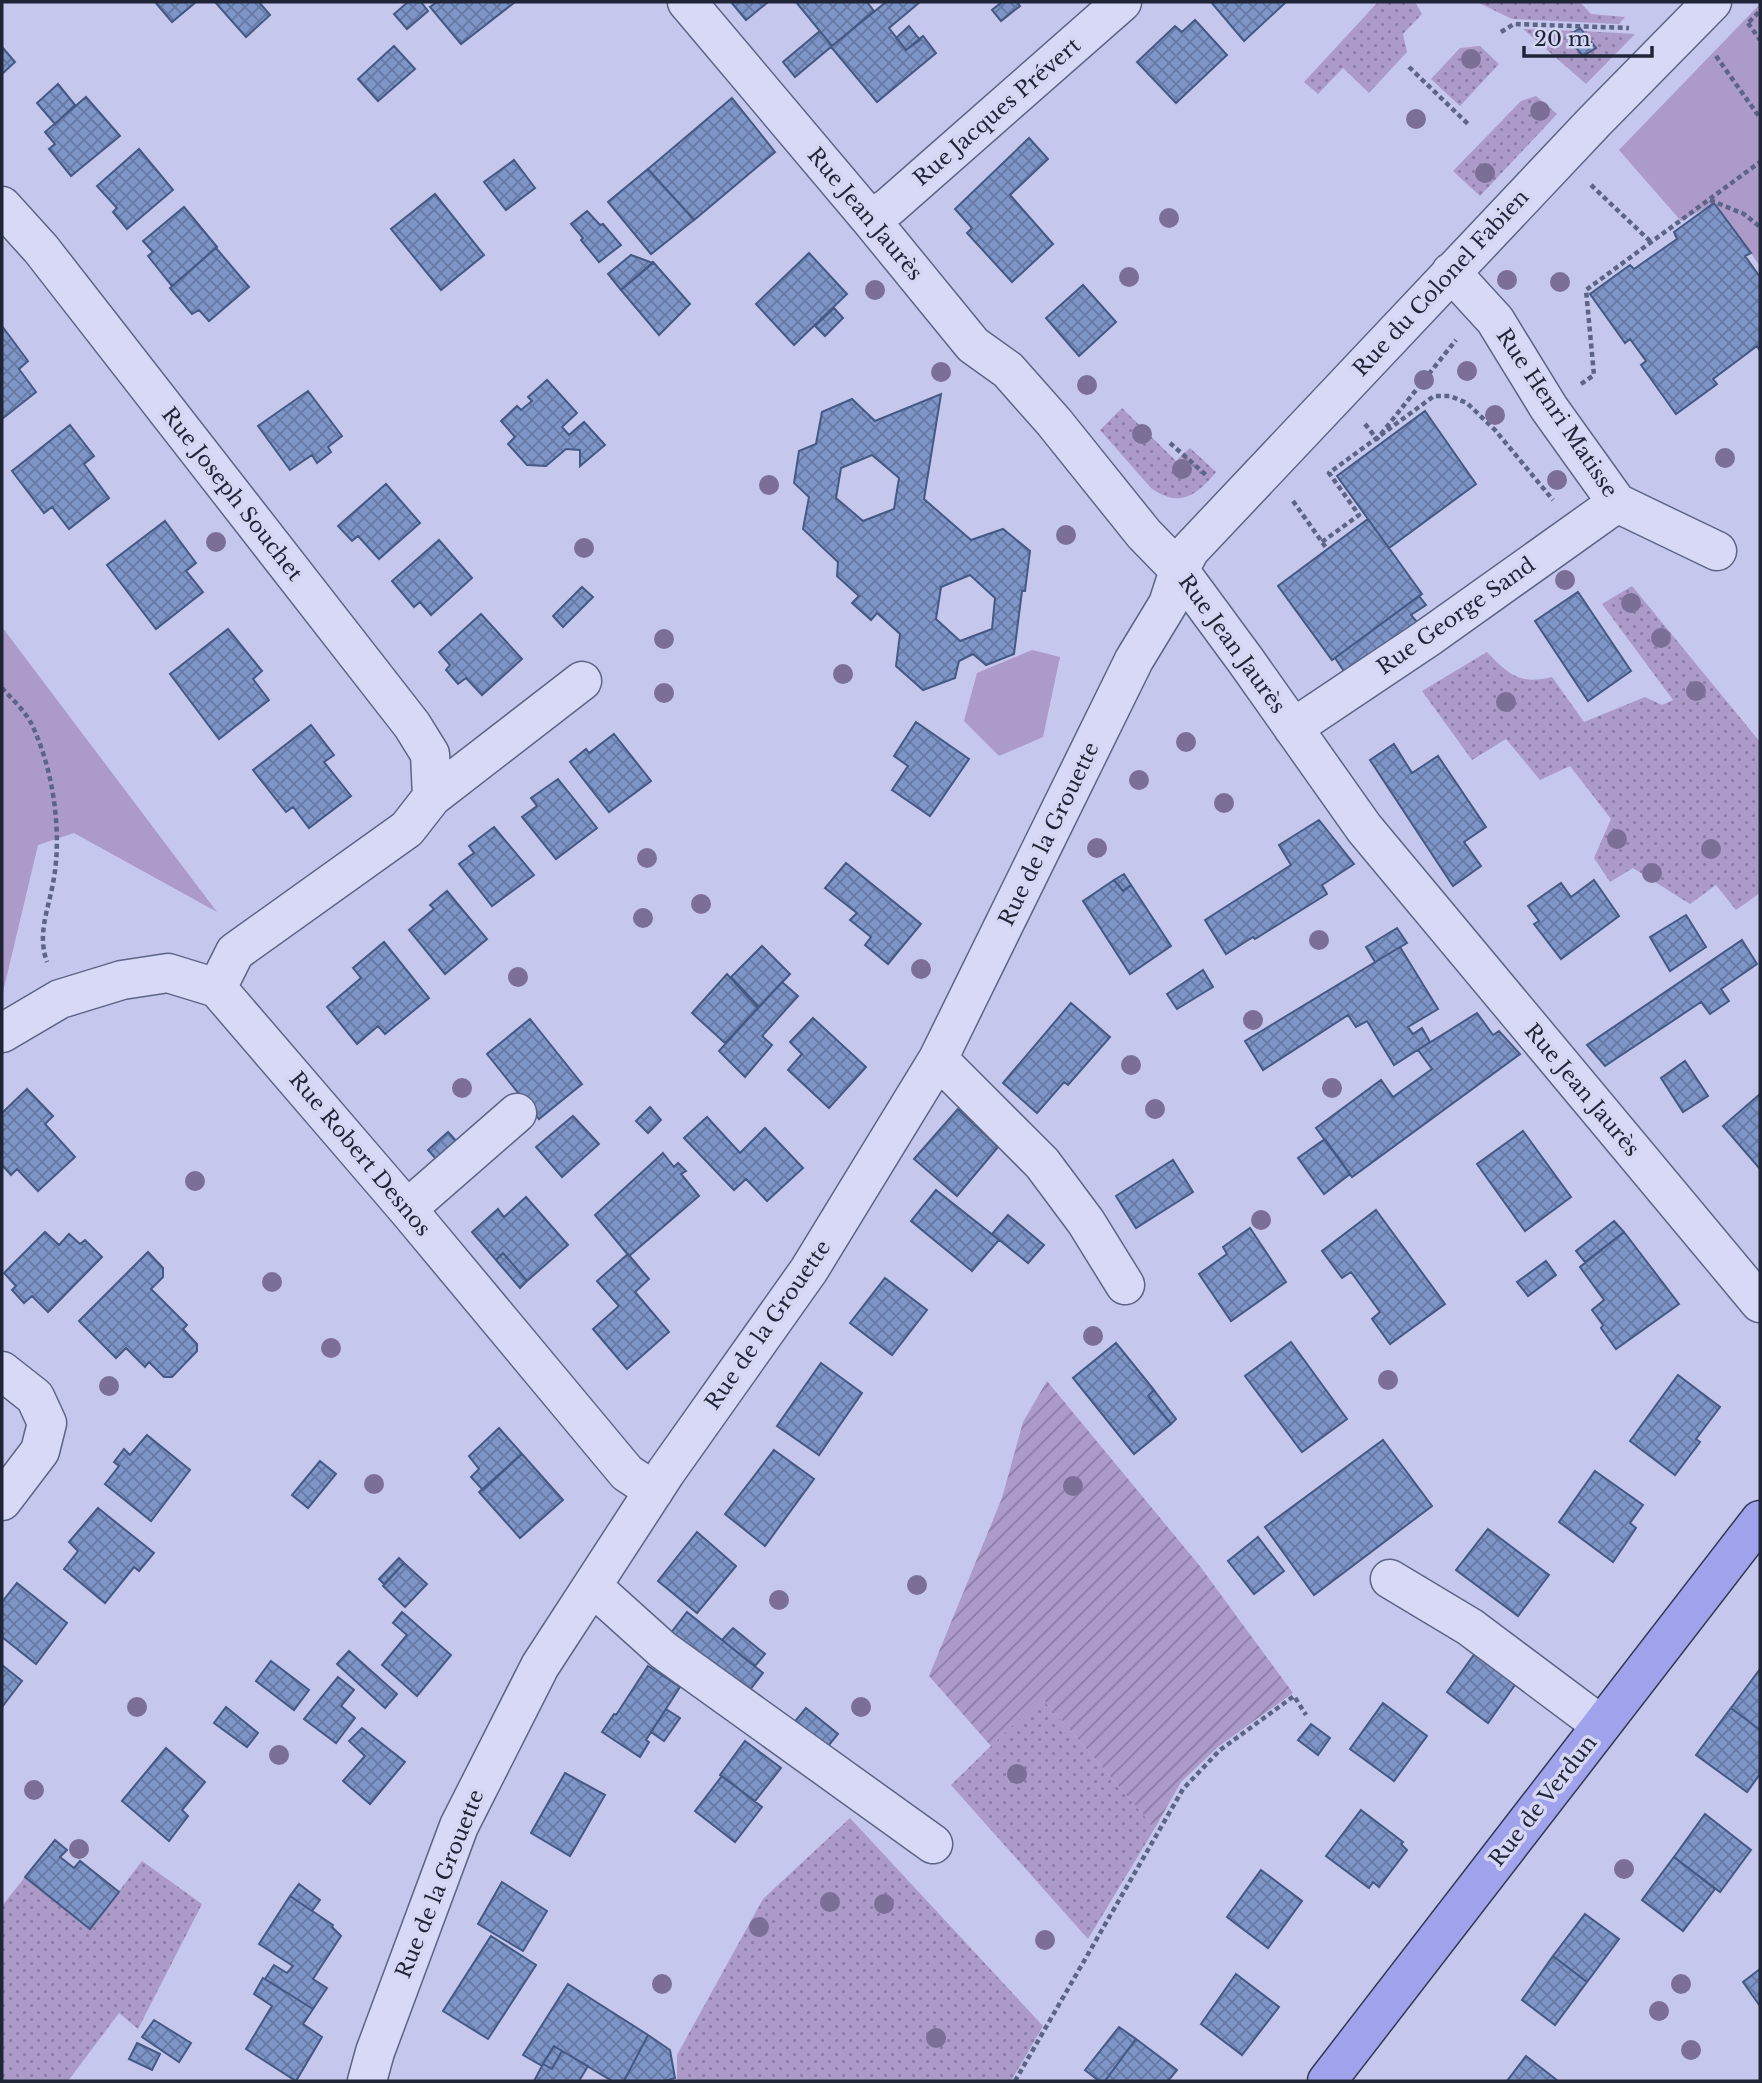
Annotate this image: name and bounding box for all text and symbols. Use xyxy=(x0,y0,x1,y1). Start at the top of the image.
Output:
scale bar xyxy=(1524,14,1652,58)
text: 20 m xyxy=(1534,26,1591,52)
street label: Rue Jacques Prévert xyxy=(908,32,1086,192)
street label: Rue Jean Jaurès xyxy=(802,142,928,286)
street label: Rue du Colonel Fabien xyxy=(1348,184,1534,382)
street label: Rue Henri Matisse xyxy=(1491,324,1623,502)
street label: Rue Joseph Souchet xyxy=(156,402,308,586)
street label: Rue George Sand xyxy=(1372,552,1540,680)
street label: Rue Jean Jaurès xyxy=(1173,570,1291,718)
street label: Rue de la Grouette xyxy=(993,738,1105,930)
street label: Rue Jean Jaurès xyxy=(1519,1018,1645,1162)
street label: Rue Robert Desnos xyxy=(284,1067,436,1241)
street label: Rue de la Grouette xyxy=(700,1235,836,1415)
street label: Rue de Verdun xyxy=(1484,1730,1602,1872)
street label: Rue de la Grouette xyxy=(390,1786,490,1982)

